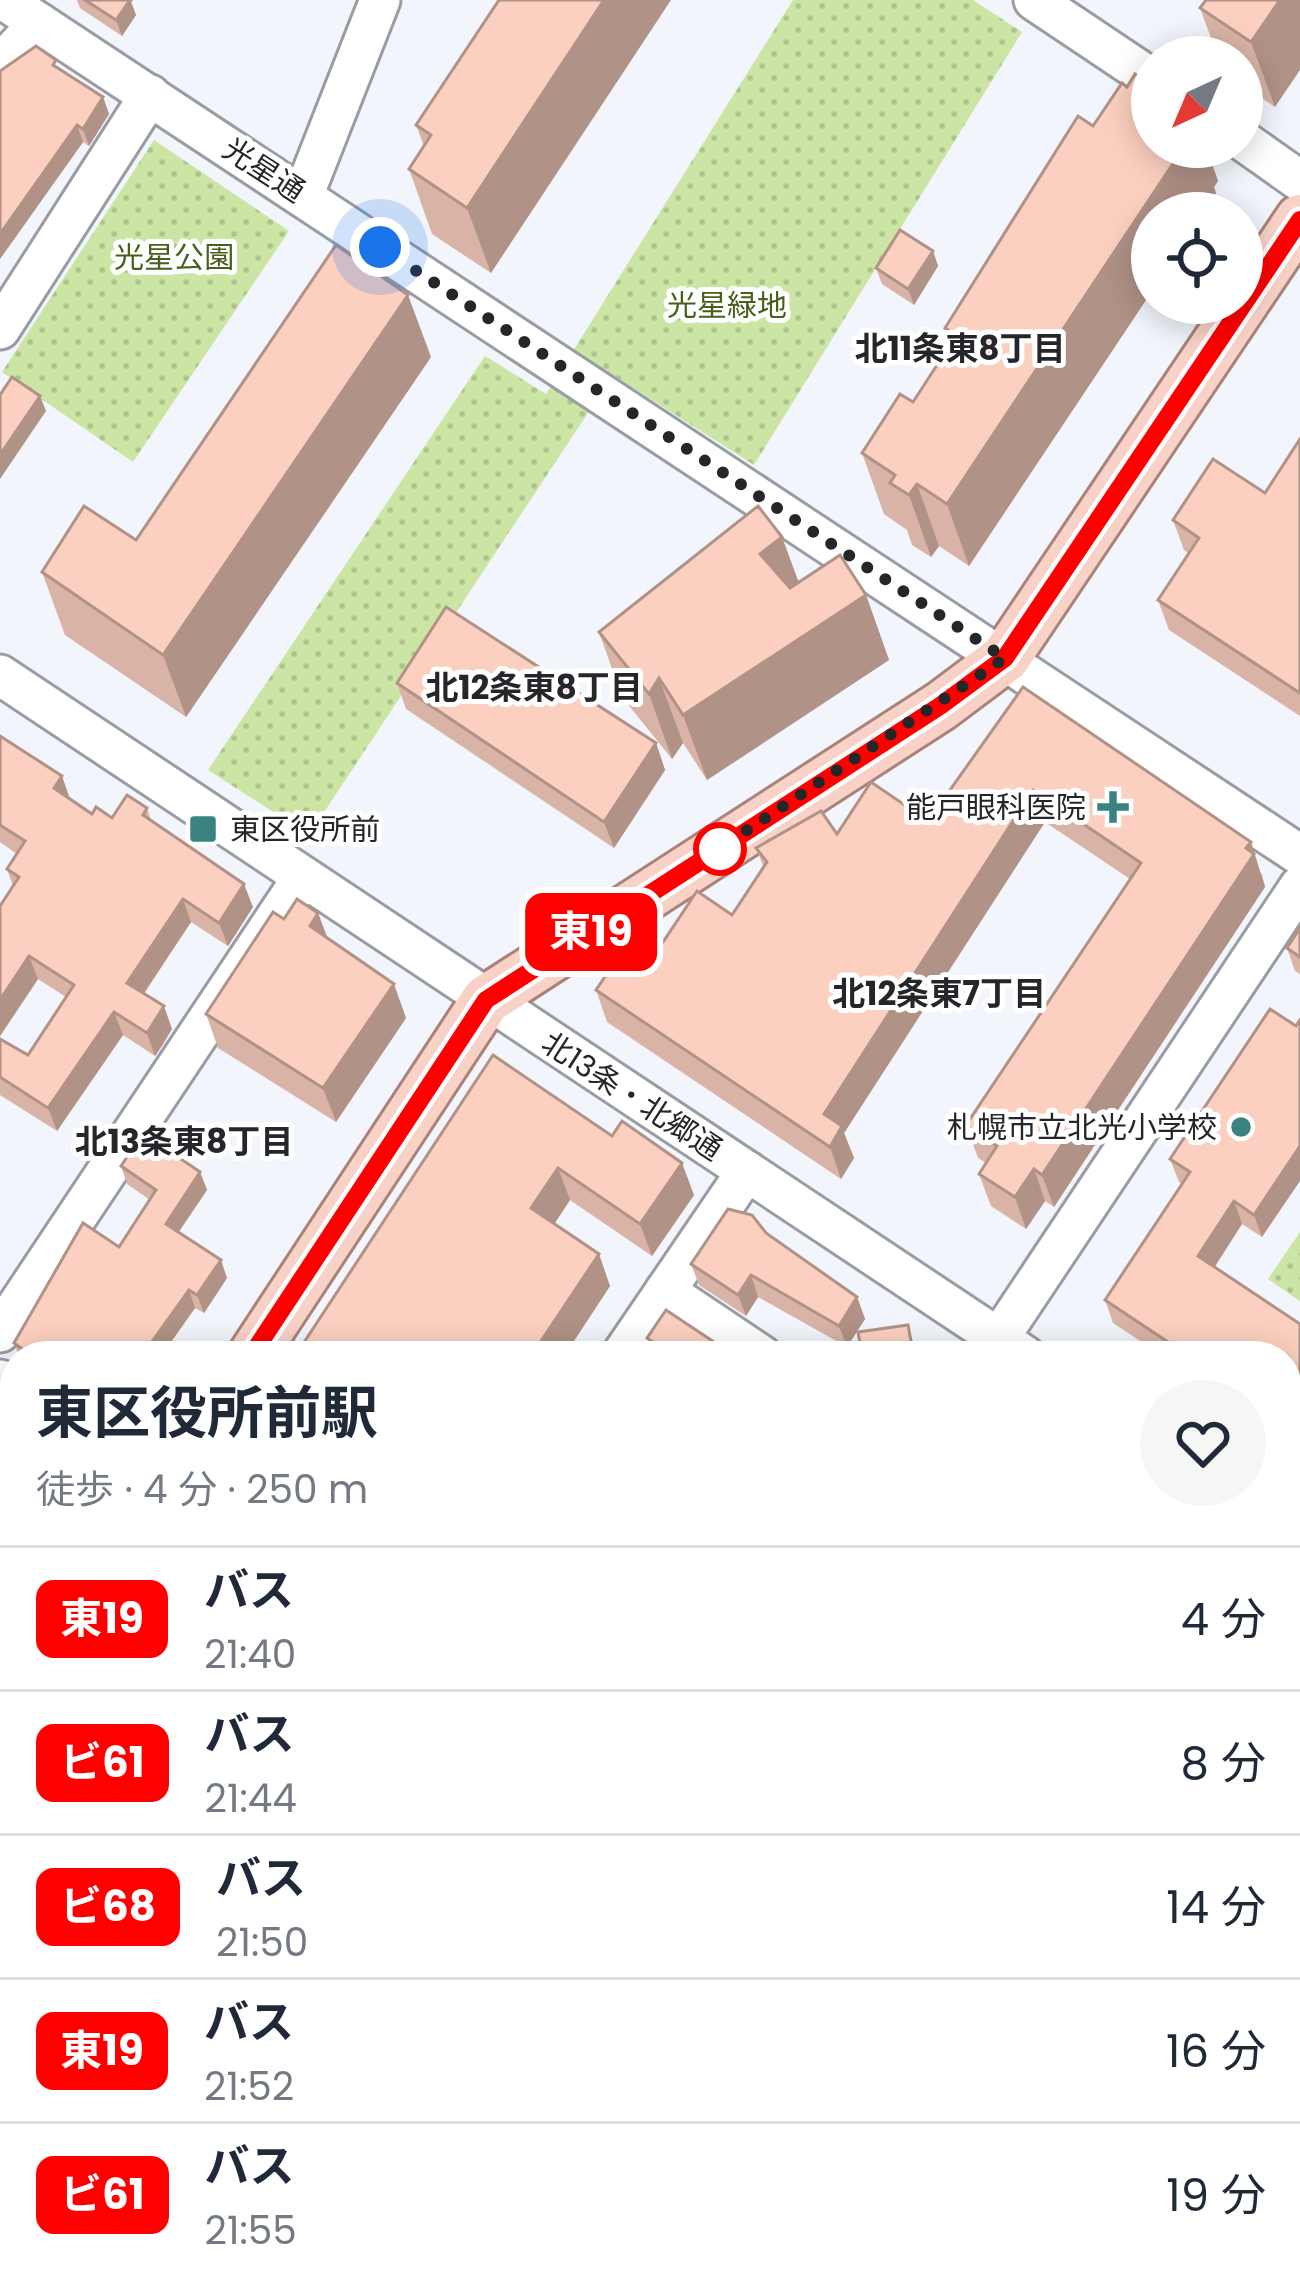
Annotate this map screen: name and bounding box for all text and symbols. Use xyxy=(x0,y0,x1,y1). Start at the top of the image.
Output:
north arrow xyxy=(1131,36,1263,168)
map controls xyxy=(1131,36,1263,324)
street label: 光星通 xyxy=(215,127,313,213)
button: locate xyxy=(1131,192,1263,324)
your location xyxy=(350,217,410,277)
park label: 光星公園 xyxy=(114,236,234,279)
park label: 光星緑地 xyxy=(667,284,787,327)
district label: 北11条東8丁目 xyxy=(854,325,1066,372)
district label: 北12条東8丁目 xyxy=(425,664,643,711)
place label: 能戸眼科医院 xyxy=(906,786,1086,829)
marker: 能戸眼科医院 xyxy=(1097,791,1129,823)
place label: 東区役所前 xyxy=(230,808,380,851)
marker: 東区役所前 xyxy=(187,813,219,845)
unlabelled marker xyxy=(695,824,745,874)
line badge: 東19 xyxy=(522,893,660,971)
text: 東19 xyxy=(549,902,633,961)
district label: 北12条東7丁目 xyxy=(832,970,1046,1017)
street label: 北13条・北郷通 xyxy=(533,1022,731,1170)
place label: 札幌市立北光小学校 xyxy=(947,1106,1217,1149)
marker: 札幌市立北光小学校 xyxy=(1228,1114,1254,1140)
district label: 北13条東8丁目 xyxy=(75,1118,293,1165)
text: 東区役所前駅 xyxy=(36,1373,378,1453)
button: heart xyxy=(1140,1380,1266,1506)
text: 徒歩 · 4 分 · 250 m xyxy=(36,1462,368,1517)
text: バス xyxy=(204,1559,294,1622)
text: 4 分 xyxy=(1181,1588,1266,1651)
text: 東19 xyxy=(60,1589,144,1648)
text: 21:40 xyxy=(204,1627,296,1682)
text: バス xyxy=(205,1703,295,1766)
text: 8 分 xyxy=(1181,1732,1266,1795)
text: ビ61 xyxy=(60,1733,145,1792)
text: 21:44 xyxy=(205,1771,297,1826)
text: バス xyxy=(216,1847,306,1910)
text: 14 分 xyxy=(1166,1876,1266,1939)
text: ビ68 xyxy=(60,1877,156,1936)
text: 21:50 xyxy=(216,1915,308,1970)
text: バス xyxy=(204,1991,294,2054)
text: 16 分 xyxy=(1166,2020,1266,2083)
text: 東19 xyxy=(60,2021,144,2080)
text: 21:52 xyxy=(204,2059,294,2114)
text: バス xyxy=(205,2135,295,2198)
text: 19 分 xyxy=(1166,2164,1266,2227)
text: ビ61 xyxy=(60,2165,145,2224)
text: 21:55 xyxy=(205,2203,297,2258)

